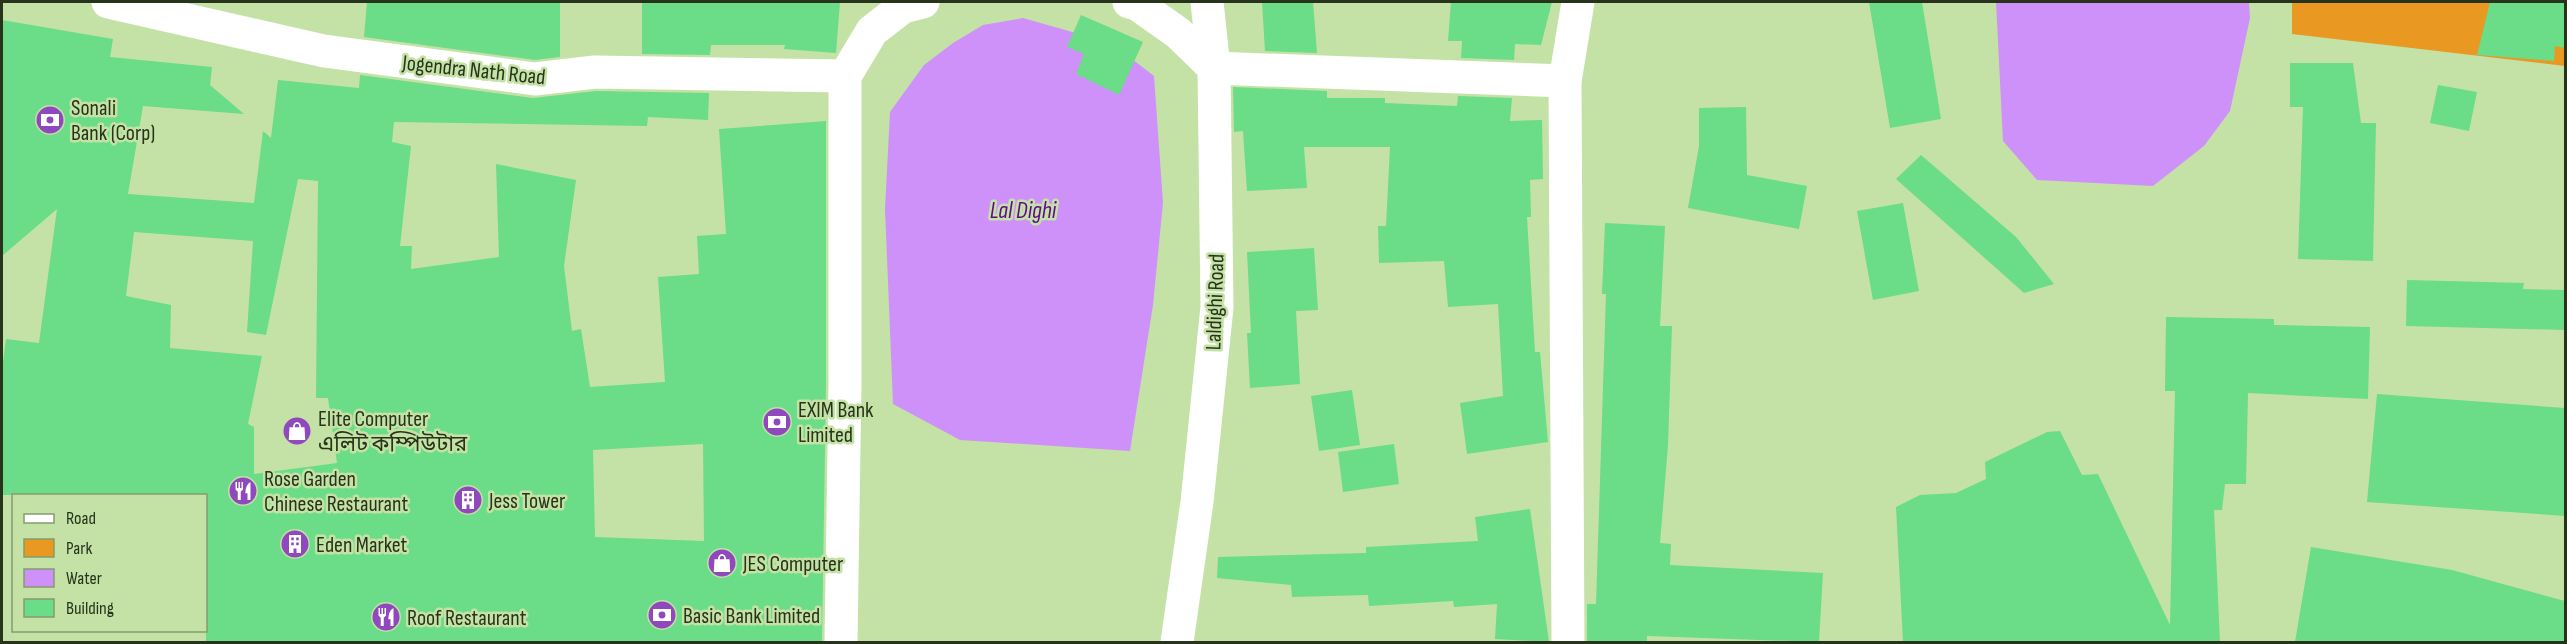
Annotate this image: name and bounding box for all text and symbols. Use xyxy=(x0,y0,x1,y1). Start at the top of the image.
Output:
street label: Jogendra Nath Road xyxy=(400,49,547,91)
place label: Sonali Bank (Corp) xyxy=(71,95,155,147)
bank icon: Sonali Bank (Corp) xyxy=(34,104,66,136)
water label: Lal Dighi xyxy=(990,196,1057,225)
street label: Laldighi Road xyxy=(1200,253,1231,351)
place label: EXIM Bank Limited xyxy=(798,397,874,449)
place label: Elite Computer এলিট কম্পিউটার xyxy=(318,406,468,458)
bank icon: EXIM Bank Limited xyxy=(761,406,793,438)
shop icon: Elite Computer এলিট কম্পিউটার xyxy=(281,415,313,447)
place label: Rose Garden Chinese Restaurant xyxy=(264,466,409,518)
restaurant icon: Rose Garden Chinese Restaurant xyxy=(227,475,259,507)
building icon: Jess Tower xyxy=(452,484,484,516)
place label: Jess Tower xyxy=(488,488,565,515)
legend xyxy=(12,494,207,632)
text: Road xyxy=(66,508,96,529)
building icon: Eden Market xyxy=(279,528,311,560)
place label: Eden Market xyxy=(316,532,408,559)
text: Park xyxy=(66,538,92,559)
shop icon: JES Computer xyxy=(706,547,738,579)
place label: JES Computer xyxy=(742,551,843,578)
text: Water xyxy=(66,568,102,589)
text: Building xyxy=(66,598,114,619)
bank icon: Basic Bank Limited xyxy=(646,599,678,631)
restaurant icon: Roof Restaurant xyxy=(370,601,402,633)
place label: Basic Bank Limited xyxy=(683,603,820,630)
place label: Roof Restaurant xyxy=(407,605,527,632)

